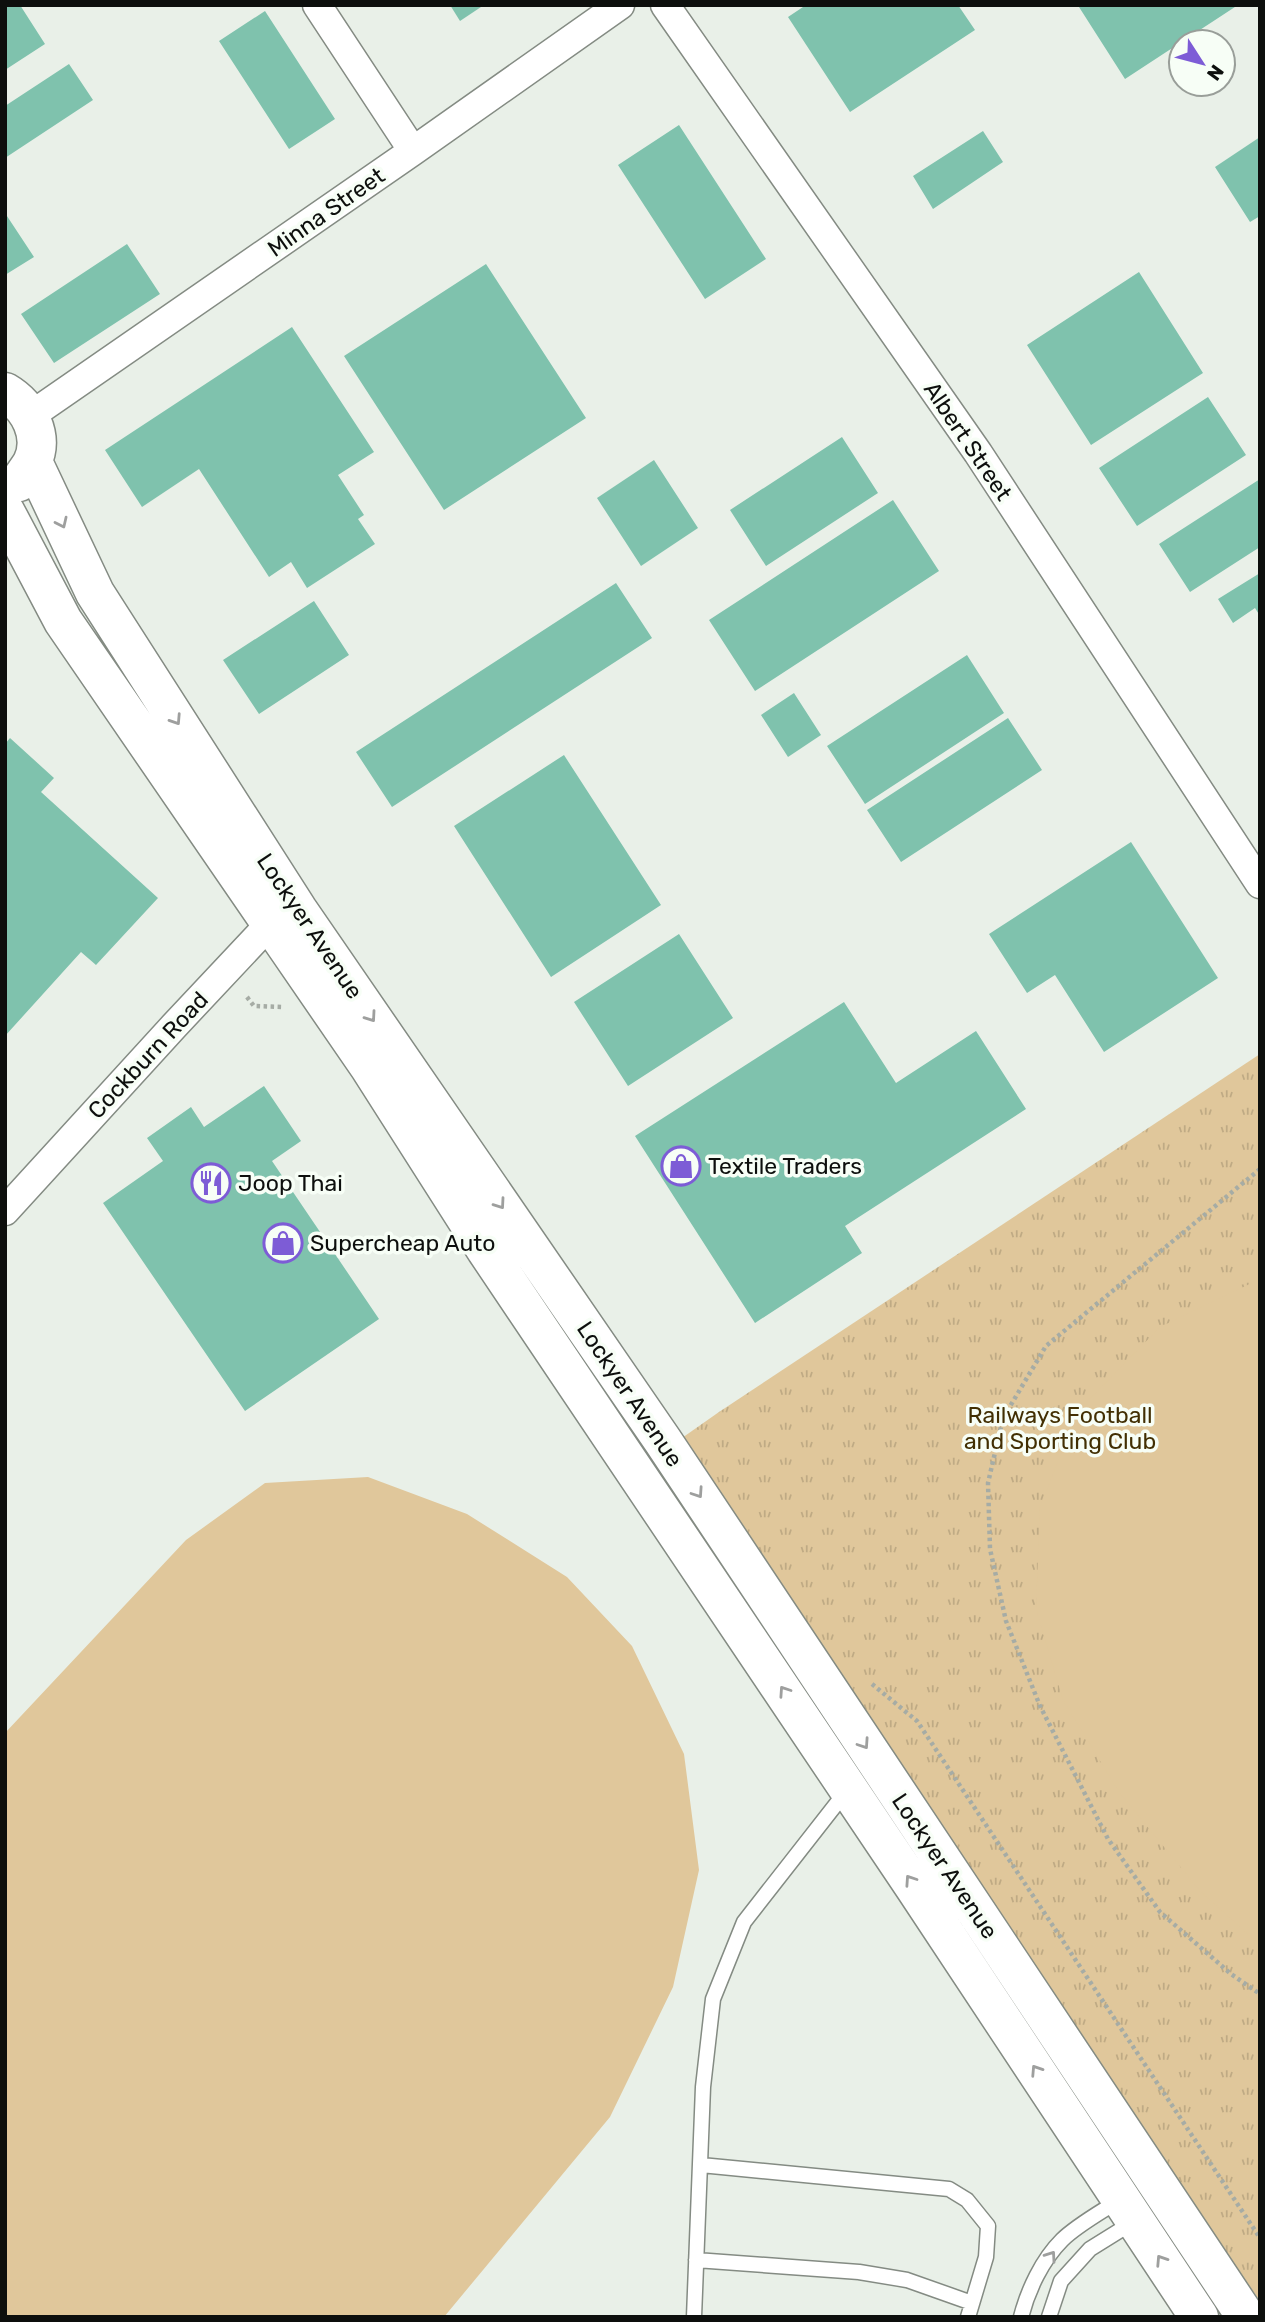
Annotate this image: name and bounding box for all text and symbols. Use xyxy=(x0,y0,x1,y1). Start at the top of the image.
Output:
north arrow xyxy=(1167,28,1237,98)
text: N xyxy=(1202,60,1229,85)
street label: Minna Street xyxy=(262,161,390,263)
street label: Albert Street xyxy=(918,376,1018,506)
one-way arrow xyxy=(54,516,68,528)
one-way arrow xyxy=(168,712,181,725)
street label: Lockyer Avenue xyxy=(251,848,369,1004)
street label: Cockburn Road xyxy=(82,986,214,1124)
one-way arrow xyxy=(363,1009,375,1022)
shop icon: Textile Traders xyxy=(660,1145,702,1187)
place label: Textile Traders xyxy=(708,1152,862,1180)
restaurant icon: Joop Thai xyxy=(190,1162,232,1204)
place label: Joop Thai xyxy=(238,1169,343,1197)
one-way arrow xyxy=(492,1197,505,1210)
shop icon: Supercheap Auto xyxy=(262,1222,304,1264)
place label: Supercheap Auto xyxy=(310,1229,496,1257)
street label: Lockyer Avenue xyxy=(571,1316,689,1472)
park label: Railways Football and Sporting Club xyxy=(964,1401,1156,1455)
one-way arrow xyxy=(690,1486,703,1499)
one-way arrow xyxy=(780,1686,792,1699)
one-way arrow xyxy=(856,1736,868,1749)
street label: Lockyer Avenue xyxy=(886,1788,1004,1944)
one-way arrow xyxy=(906,1875,918,1888)
one-way arrow xyxy=(1032,2065,1044,2078)
one-way arrow xyxy=(1042,2251,1055,2264)
one-way arrow xyxy=(1157,2255,1169,2268)

